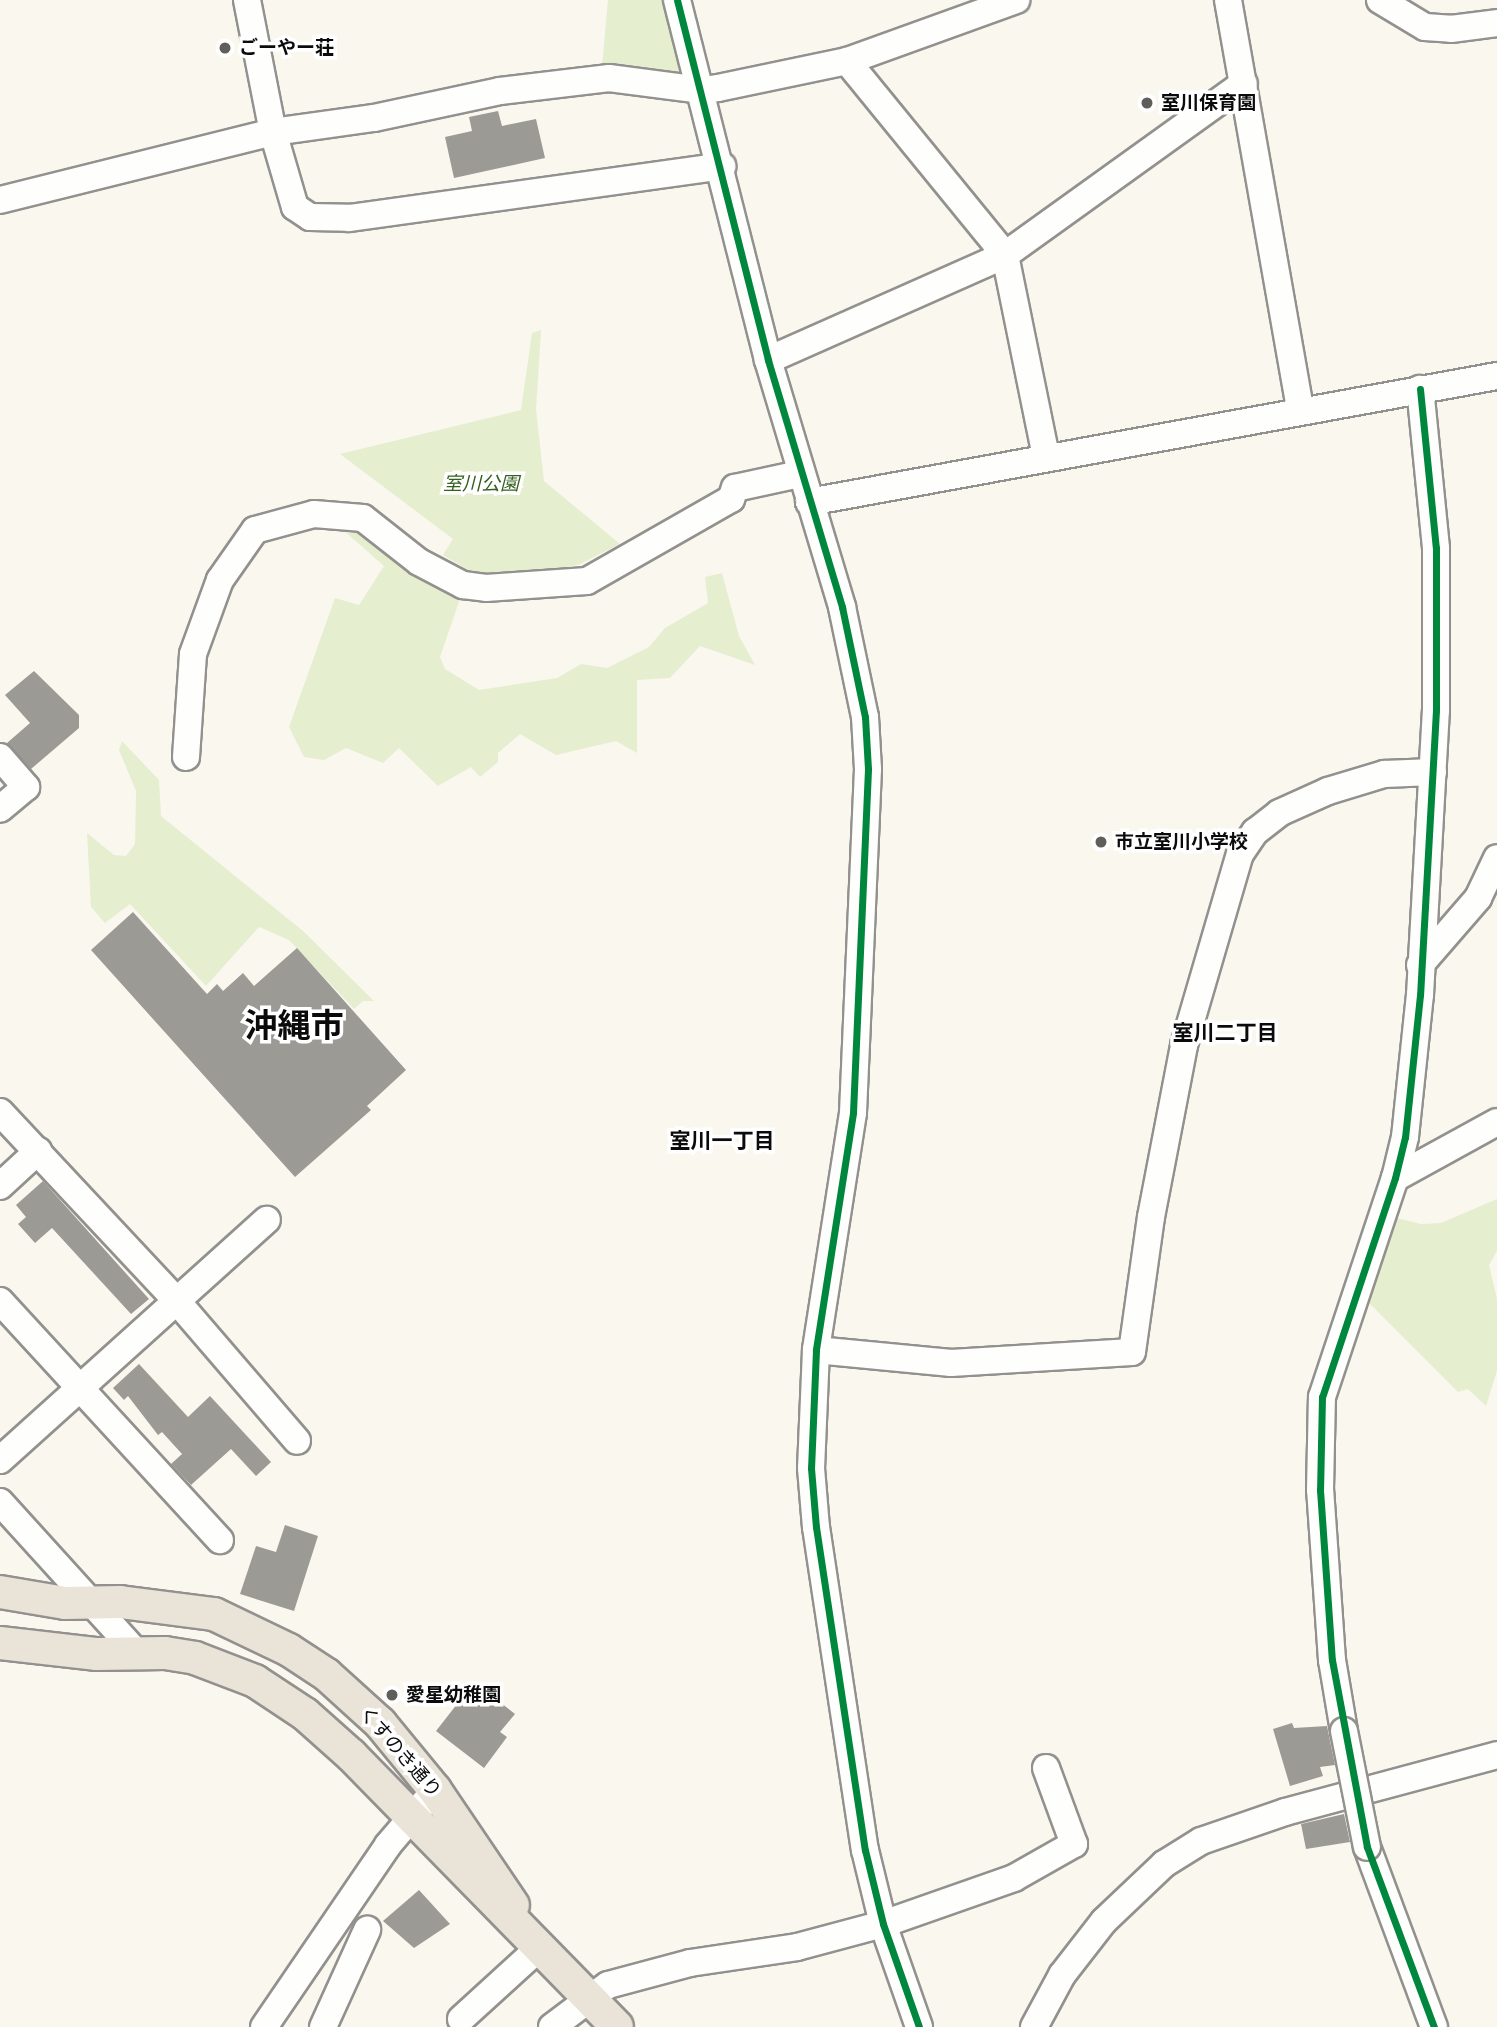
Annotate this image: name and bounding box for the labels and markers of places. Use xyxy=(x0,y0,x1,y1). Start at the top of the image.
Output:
place label: ごーやー荘 xyxy=(239,37,334,59)
marker: ごーやー荘 xyxy=(217,40,233,56)
place label: 室川保育園 xyxy=(1161,92,1256,114)
marker: 室川保育園 xyxy=(1139,95,1155,111)
place label: 市立室川小学校 xyxy=(1115,831,1248,853)
marker: 市立室川小学校 xyxy=(1093,834,1109,850)
place label: 愛星幼稚園 xyxy=(406,1684,501,1706)
marker: 愛星幼稚園 xyxy=(384,1687,400,1703)

